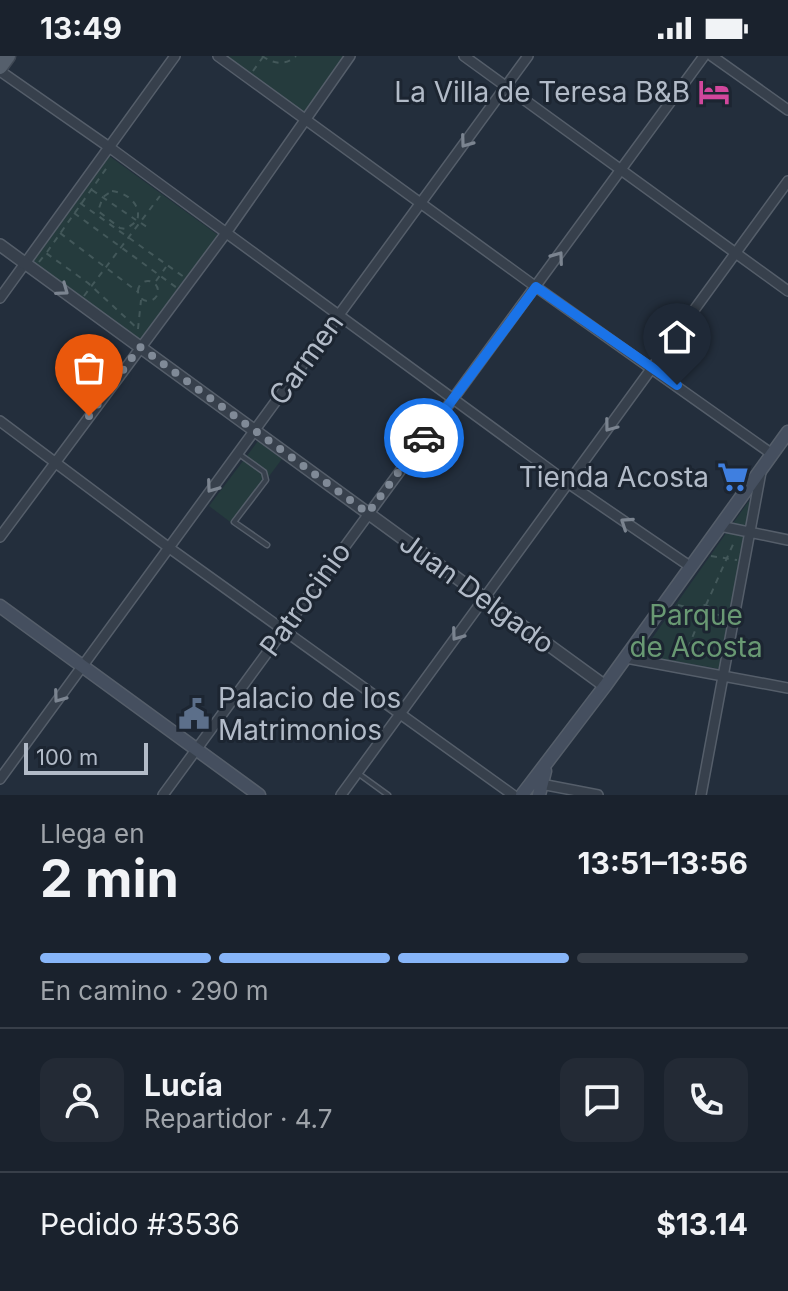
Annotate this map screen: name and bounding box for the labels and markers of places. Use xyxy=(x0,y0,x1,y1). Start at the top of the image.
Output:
place label: La Villa de Teresa B&B xyxy=(394,75,690,109)
hotel icon: La Villa de Teresa B&B xyxy=(697,75,731,109)
pin xyxy=(643,303,711,385)
pin xyxy=(55,334,123,416)
place label: Tienda Acosta xyxy=(519,460,709,494)
supermarket icon: Tienda Acosta xyxy=(716,460,750,494)
place label: Palacio de los Matrimonios xyxy=(218,681,401,747)
public building icon: Palacio de los Matrimonios xyxy=(177,697,211,731)

